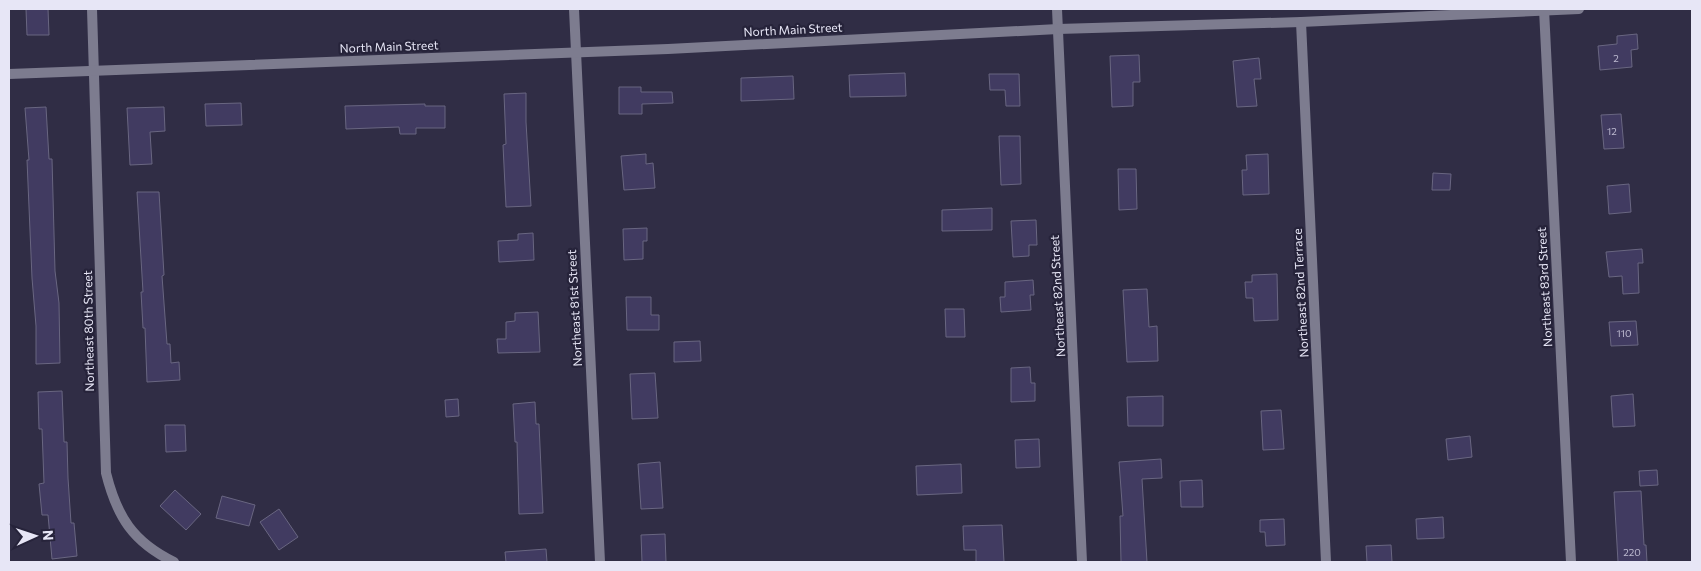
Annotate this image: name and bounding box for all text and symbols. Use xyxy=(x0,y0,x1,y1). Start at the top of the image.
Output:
street label: North Main Street xyxy=(743,19,843,39)
street label: North Main Street xyxy=(339,37,439,55)
house number: 2 xyxy=(1613,52,1619,64)
house number: 12 xyxy=(1607,125,1617,137)
street label: Northeast 83rd Street xyxy=(1534,227,1554,347)
street label: Northeast 82nd Terrace xyxy=(1290,228,1310,358)
street label: Northeast 82nd Street xyxy=(1047,235,1067,357)
street label: Northeast 81st Street xyxy=(564,249,584,367)
street label: Northeast 80th Street xyxy=(80,270,96,392)
house number: 110 xyxy=(1616,327,1632,339)
north arrow xyxy=(10,511,60,561)
text: N xyxy=(40,530,57,541)
house number: 220 xyxy=(1623,546,1641,558)

